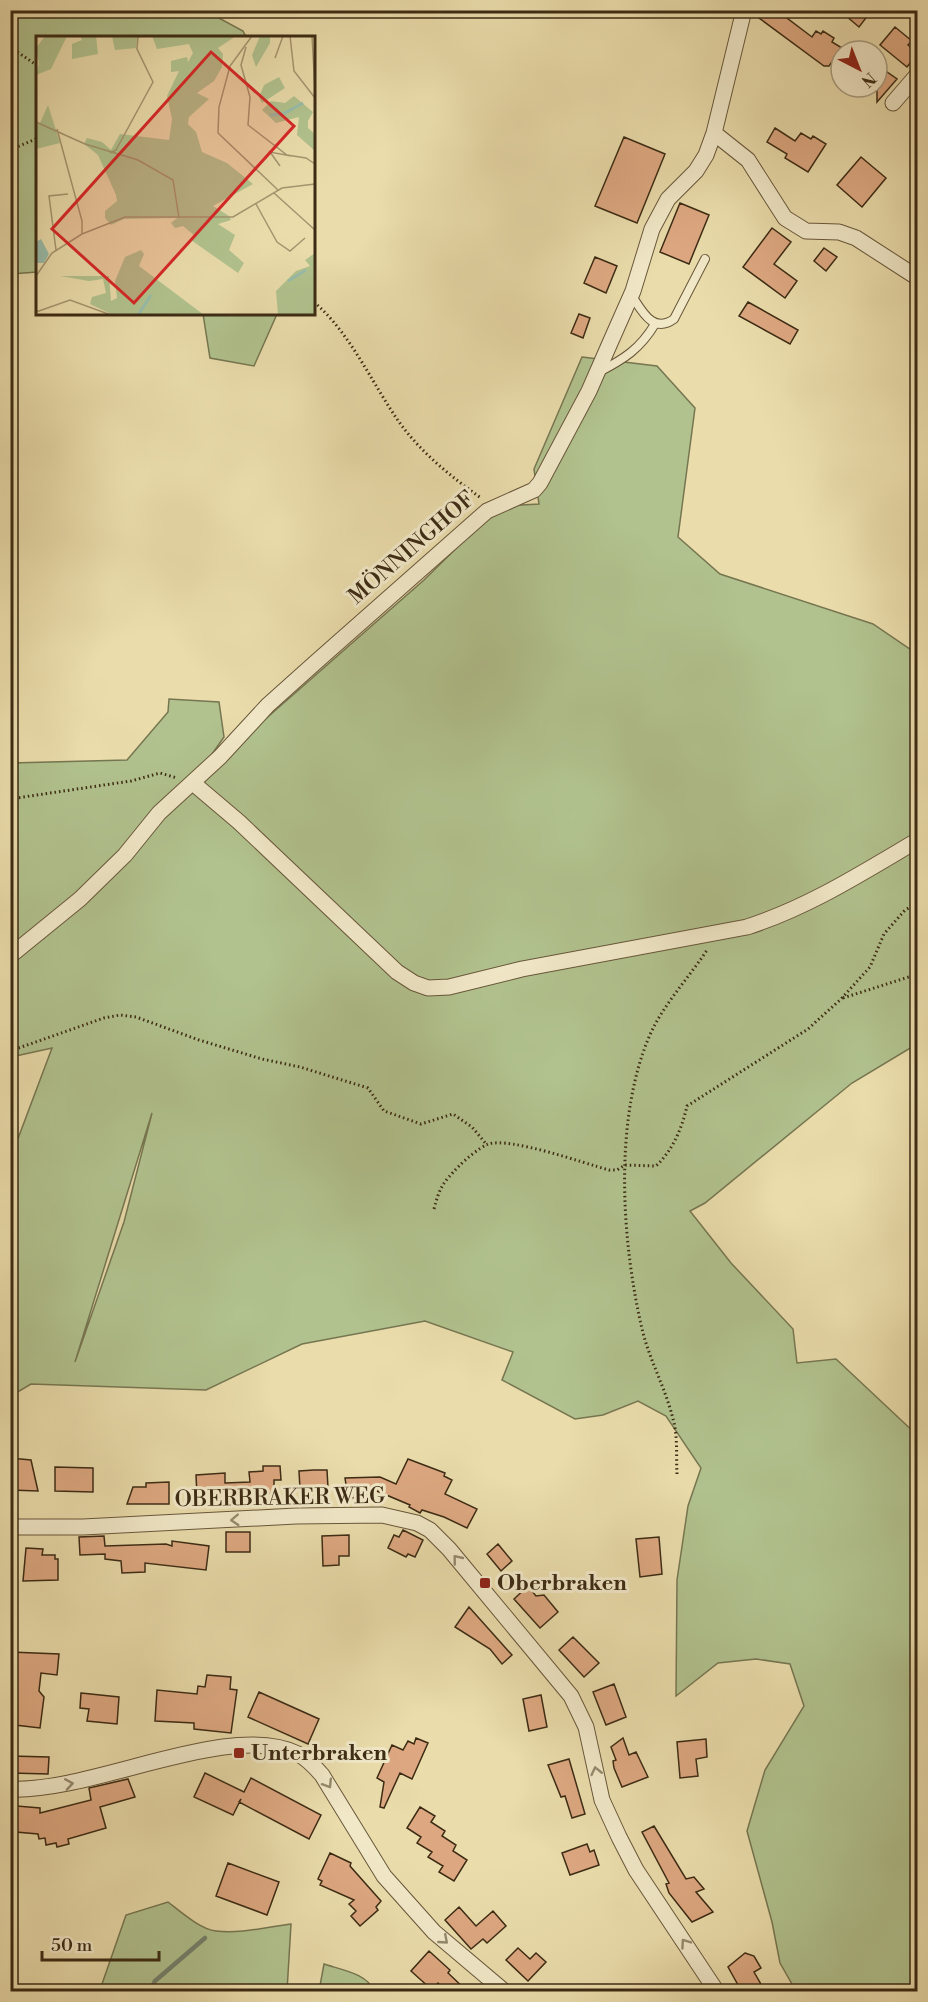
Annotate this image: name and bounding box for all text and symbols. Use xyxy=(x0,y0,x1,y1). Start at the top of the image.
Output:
inset map xyxy=(36,36,315,315)
north arrow xyxy=(829,39,889,99)
text: N xyxy=(857,68,880,91)
street label: MÖNNINGHOF xyxy=(343,485,481,610)
street label: OBERBRAKER WEG xyxy=(174,1483,386,1513)
one-way arrow xyxy=(231,1513,240,1526)
one-way arrow xyxy=(454,1555,465,1566)
place label: Oberbraken xyxy=(497,1570,627,1597)
marker: Oberbraken xyxy=(478,1576,492,1590)
place label: Unterbraken xyxy=(251,1740,388,1767)
marker: Unterbraken xyxy=(232,1746,246,1760)
one-way arrow xyxy=(590,1766,603,1776)
one-way arrow xyxy=(320,1778,331,1789)
one-way arrow xyxy=(64,1779,73,1791)
scale bar xyxy=(42,1924,159,1962)
one-way arrow xyxy=(437,1933,448,1944)
text: 50 m xyxy=(51,1934,93,1957)
one-way arrow xyxy=(681,1939,692,1950)

